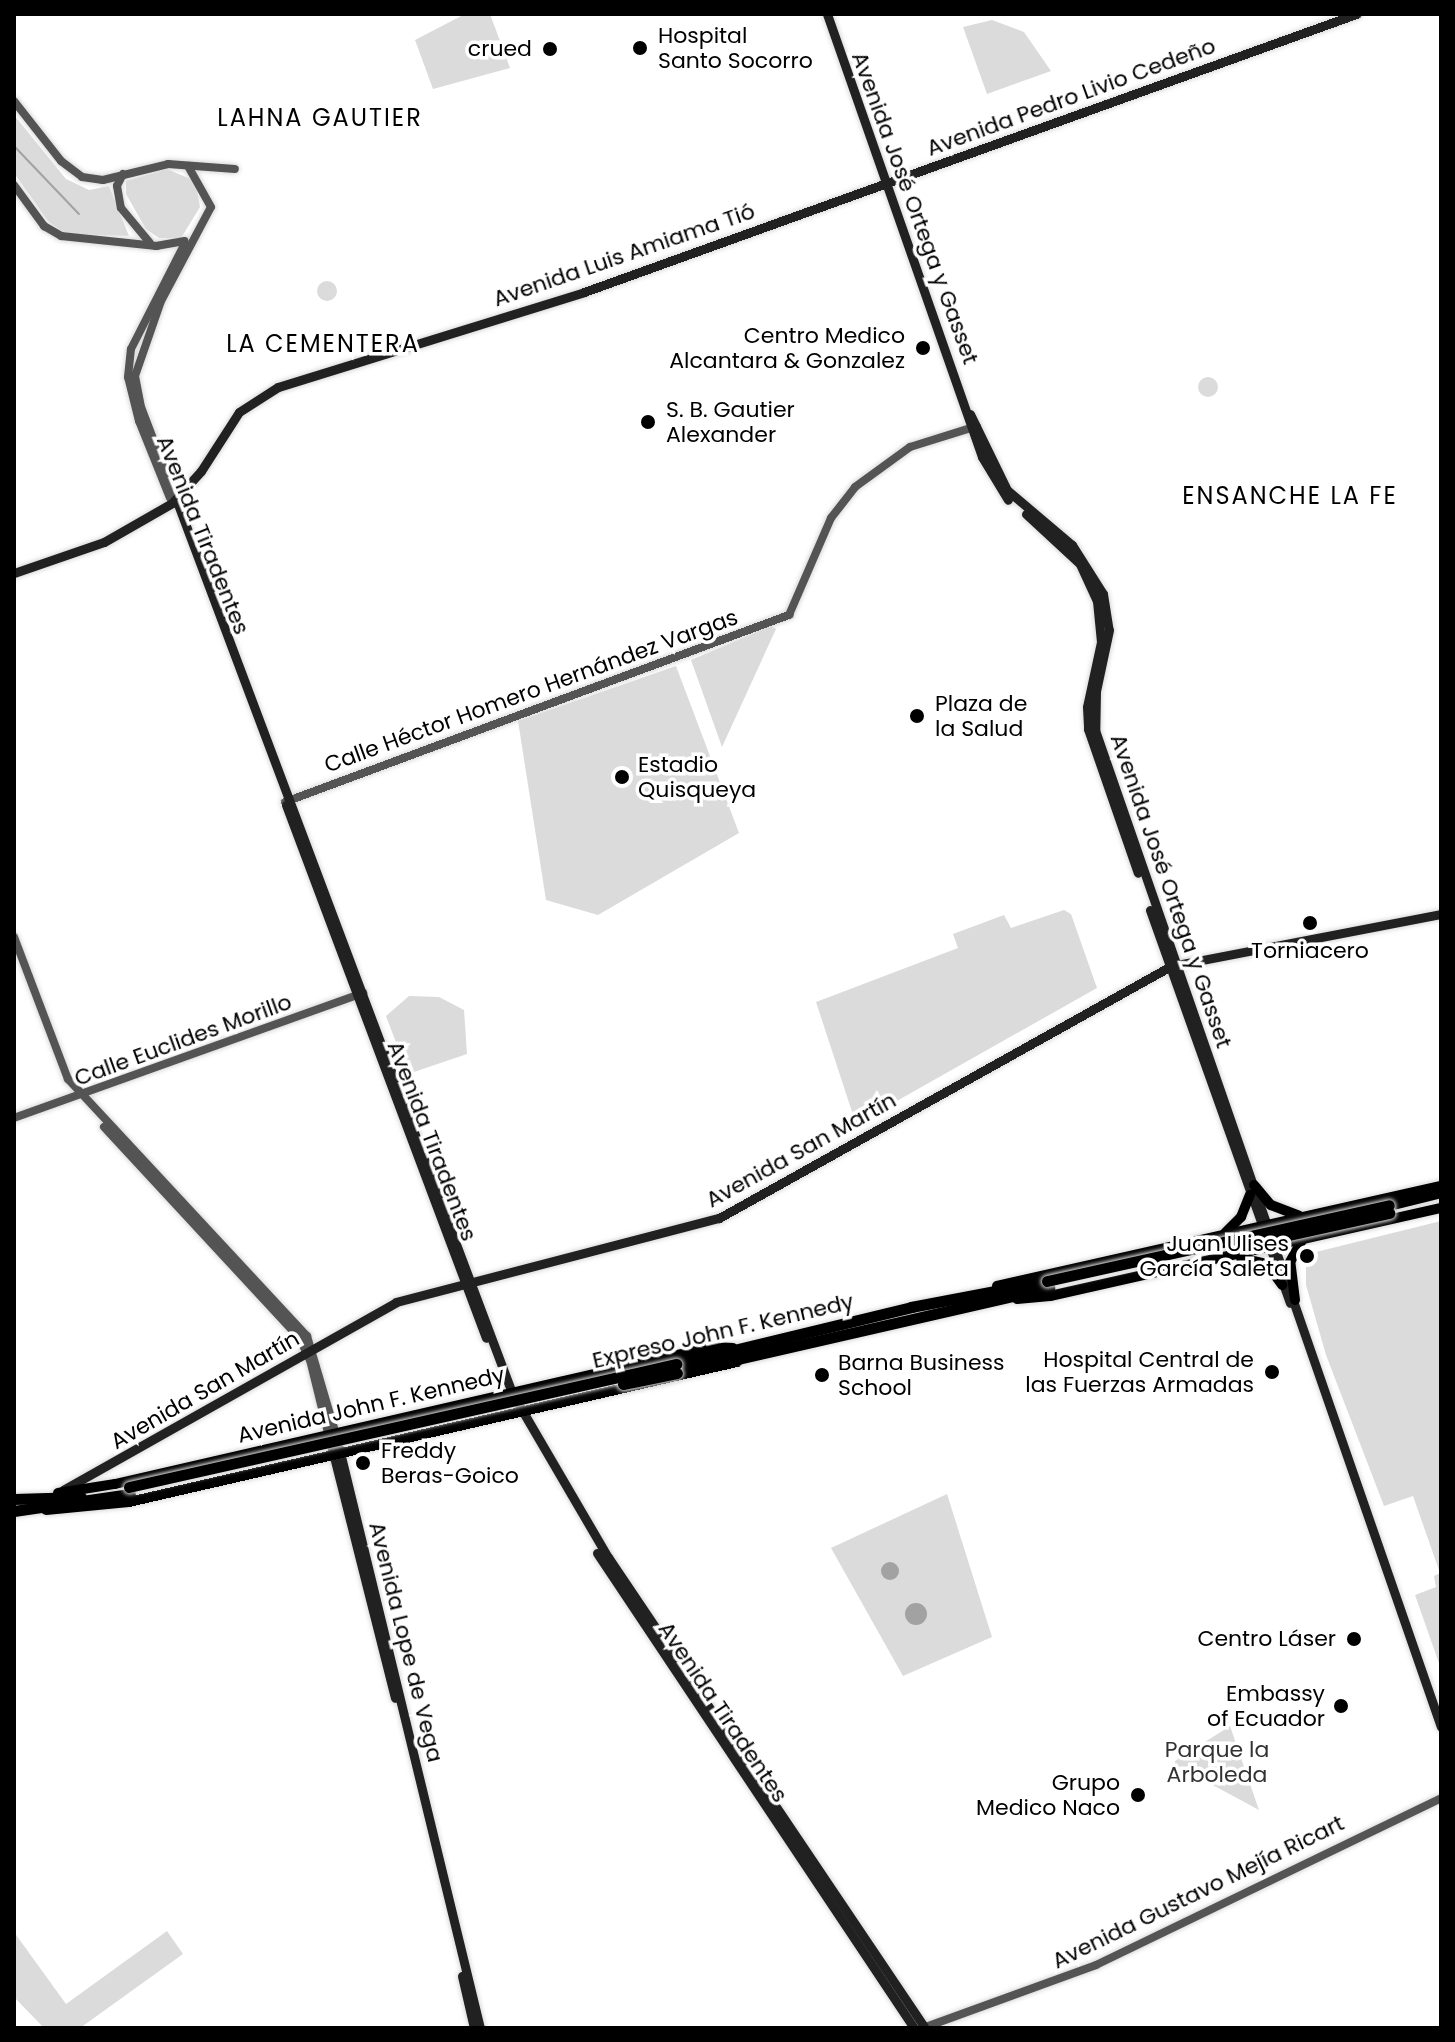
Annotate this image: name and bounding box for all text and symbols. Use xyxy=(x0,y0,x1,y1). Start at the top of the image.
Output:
place label: Hospital Santo Socorro xyxy=(658,22,813,74)
street label: Avenida Pedro Livio Cedeño xyxy=(923,32,1219,162)
place label: crued xyxy=(468,36,532,62)
marker: Hospital Santo Socorro xyxy=(629,37,651,59)
marker: crued xyxy=(539,38,561,60)
street label: Avenida José Ortega y Gasset xyxy=(846,48,984,368)
district label: LAHNA GAUTIER xyxy=(217,104,423,132)
street label: Avenida Luis Amiama Tió xyxy=(490,198,758,312)
place label: Centro Medico Alcantara & Gonzalez xyxy=(669,322,905,374)
district label: LA CEMENTERA xyxy=(226,330,420,358)
marker: Centro Medico Alcantara & Gonzalez xyxy=(912,337,934,359)
place label: S. B. Gautier Alexander xyxy=(666,396,795,448)
marker: S. B. Gautier Alexander xyxy=(637,411,659,433)
street label: Avenida Tiradentes xyxy=(151,432,255,638)
district label: ENSANCHE LA FE xyxy=(1182,482,1398,510)
street label: Calle Héctor Homero Hernández Vargas xyxy=(321,604,741,778)
place label: Plaza de la Salud xyxy=(935,690,1027,742)
marker: Plaza de la Salud xyxy=(906,705,928,727)
street label: Avenida José Ortega y Gasset xyxy=(1105,731,1237,1051)
place label: Estadio Quisqueya xyxy=(638,751,756,802)
marker: Estadio Quisqueya xyxy=(613,768,631,786)
marker: Torniacero xyxy=(1299,912,1321,934)
place label: Torniacero xyxy=(1251,938,1369,964)
street label: Calle Euclides Morillo xyxy=(71,988,295,1092)
street label: Avenida Tiradentes xyxy=(382,1037,482,1245)
street label: Avenida San Martín xyxy=(701,1087,901,1213)
place label: Juan Ulises García Saleta xyxy=(1140,1230,1289,1282)
marker: Juan Ulises García Saleta xyxy=(1296,1245,1318,1267)
street label: Expreso John F. Kennedy xyxy=(590,1288,856,1374)
street label: Avenida San Martín xyxy=(106,1325,304,1455)
place label: Hospital Central de las Fuerzas Armadas xyxy=(1025,1346,1254,1398)
place label: Barna Business School xyxy=(838,1349,1005,1400)
street label: Avenida John F. Kennedy xyxy=(235,1361,507,1449)
marker: Hospital Central de las Fuerzas Armadas xyxy=(1261,1361,1283,1383)
marker: Barna Business School xyxy=(813,1366,831,1384)
place label: Freddy Beras-Goico xyxy=(381,1437,519,1488)
marker: Freddy Beras-Goico xyxy=(352,1452,374,1474)
street label: Avenida Lope de Vega xyxy=(363,1519,449,1765)
street label: Avenida Tiradentes xyxy=(653,1617,793,1807)
place label: Centro Láser xyxy=(1197,1626,1336,1652)
marker: Centro Láser xyxy=(1343,1628,1365,1650)
place label: Embassy of Ecuador xyxy=(1207,1680,1325,1732)
marker: Embassy of Ecuador xyxy=(1332,1697,1350,1715)
park label: Parque la Arboleda xyxy=(1165,1736,1269,1788)
place label: Grupo Medico Naco xyxy=(976,1769,1120,1820)
marker: Grupo Medico Naco xyxy=(1127,1784,1149,1806)
street label: Avenida Gustavo Mejía Ricart xyxy=(1048,1810,1348,1974)

